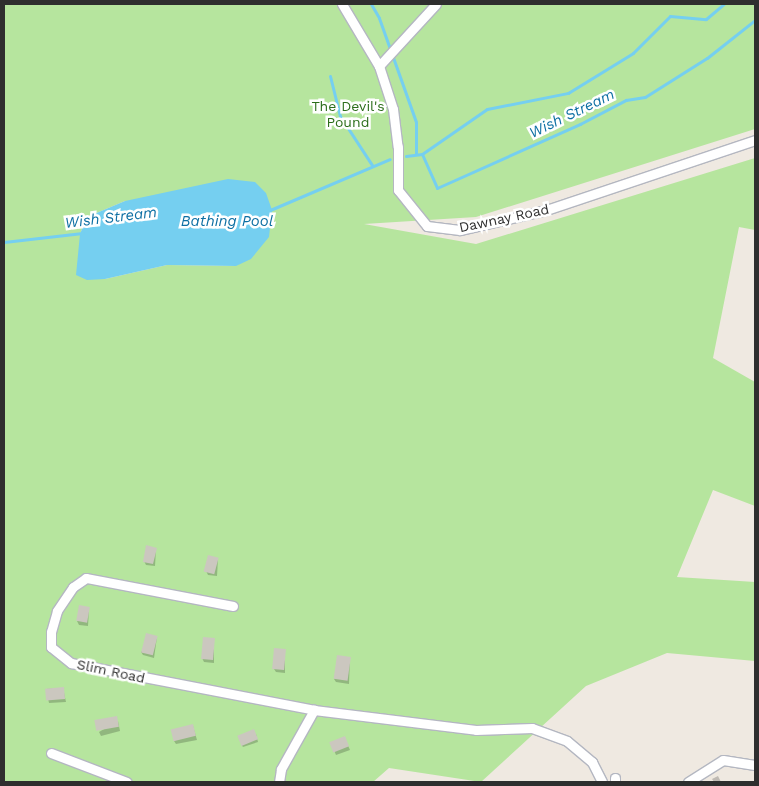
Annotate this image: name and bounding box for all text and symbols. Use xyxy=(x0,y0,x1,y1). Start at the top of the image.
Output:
water label: Wish Stream xyxy=(526,86,618,142)
park label: The Devil's Pound xyxy=(311,98,385,130)
street label: Dawnay Road xyxy=(457,200,551,236)
water label: Wish Stream xyxy=(64,203,158,233)
water label: Bathing Pool xyxy=(181,213,273,231)
street label: Slim Road xyxy=(75,656,147,686)

